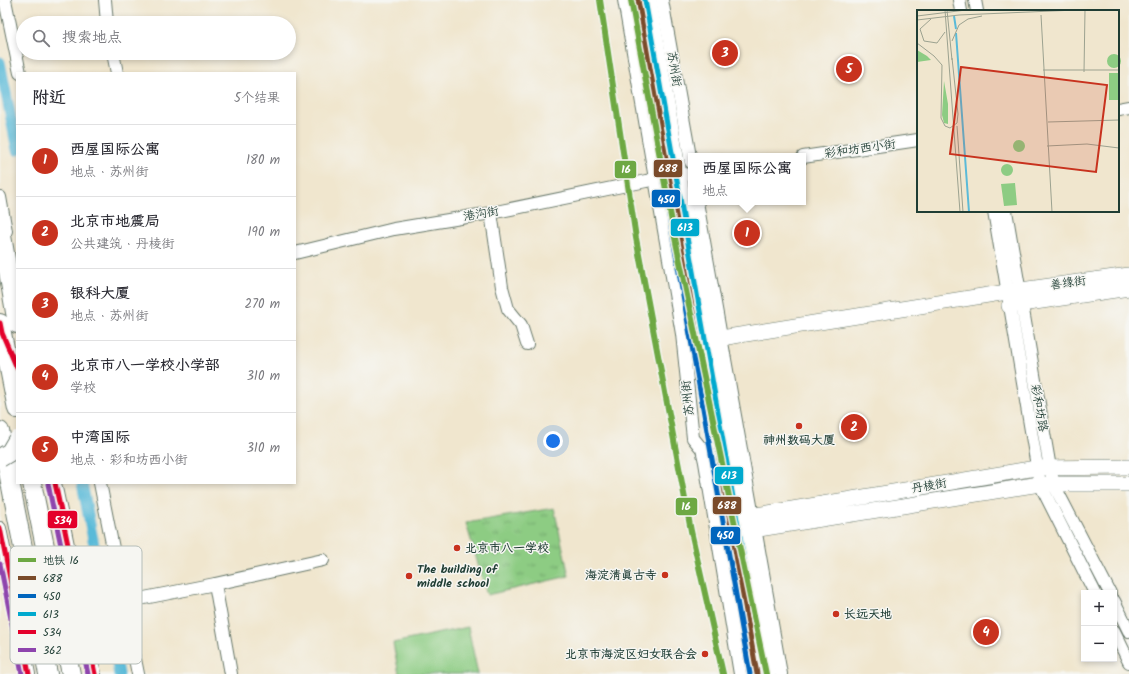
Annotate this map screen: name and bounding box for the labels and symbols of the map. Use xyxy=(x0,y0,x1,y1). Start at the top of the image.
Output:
inset map xyxy=(917,10,1119,212)
pin: 3 xyxy=(712,38,738,68)
street label: 苏州街 xyxy=(662,50,686,88)
pin: 5 xyxy=(836,54,862,84)
street label: 彩和坊西小街 xyxy=(823,135,897,163)
line badge: 688 xyxy=(653,159,683,178)
line badge: 16 xyxy=(614,160,637,179)
text: 688 xyxy=(659,160,678,178)
text: 16 xyxy=(621,161,631,179)
line badge: 450 xyxy=(651,189,681,208)
text: 450 xyxy=(657,191,675,209)
street label: 港沟街 xyxy=(462,202,500,226)
line badge: 613 xyxy=(670,218,700,237)
pin: 1 xyxy=(734,218,760,248)
text: 613 xyxy=(677,219,693,237)
street label: 善缘街 xyxy=(1049,271,1087,295)
street label: 苏州街 xyxy=(677,379,699,417)
street label: 彩和坊路 xyxy=(1025,383,1053,433)
pin: 2 xyxy=(841,412,867,442)
marker: 神州数码大厦 xyxy=(794,421,804,431)
your location xyxy=(543,431,563,451)
place label: 神州数码大厦 xyxy=(763,431,835,450)
line badge: 613 xyxy=(714,466,744,485)
text: 613 xyxy=(721,467,737,485)
street label: 丹棱街 xyxy=(910,474,948,498)
line badge: 688 xyxy=(712,496,742,515)
line badge: 16 xyxy=(675,497,698,516)
text: 688 xyxy=(718,497,737,515)
text: 16 xyxy=(681,498,691,516)
line badge: 534 xyxy=(47,510,78,529)
text: 534 xyxy=(53,512,72,530)
line badge: 450 xyxy=(710,526,741,545)
text: 450 xyxy=(716,527,734,545)
place label: 北京市八一学校 xyxy=(465,539,549,558)
marker: 北京市八一学校 xyxy=(452,543,462,553)
legend xyxy=(10,546,142,664)
text: 地铁 16 xyxy=(43,552,79,570)
place label: The building of middle school xyxy=(417,560,499,593)
place label: 海淀清真古寺 xyxy=(585,566,657,585)
text: 688 xyxy=(43,570,63,588)
marker: 海淀清真古寺 xyxy=(660,570,670,580)
marker: The building of middle school xyxy=(404,571,414,581)
text: 450 xyxy=(43,588,61,606)
place label: 长远天地 xyxy=(844,605,892,624)
text: 613 xyxy=(43,606,59,624)
marker: 长远天地 xyxy=(831,609,841,619)
pin: 4 xyxy=(973,617,999,647)
text: 534 xyxy=(43,624,61,642)
text: 362 xyxy=(43,642,62,660)
place label: 北京市海淀区妇女联合会 xyxy=(565,645,697,664)
marker: 北京市海淀区妇女联合会 xyxy=(700,649,710,659)

